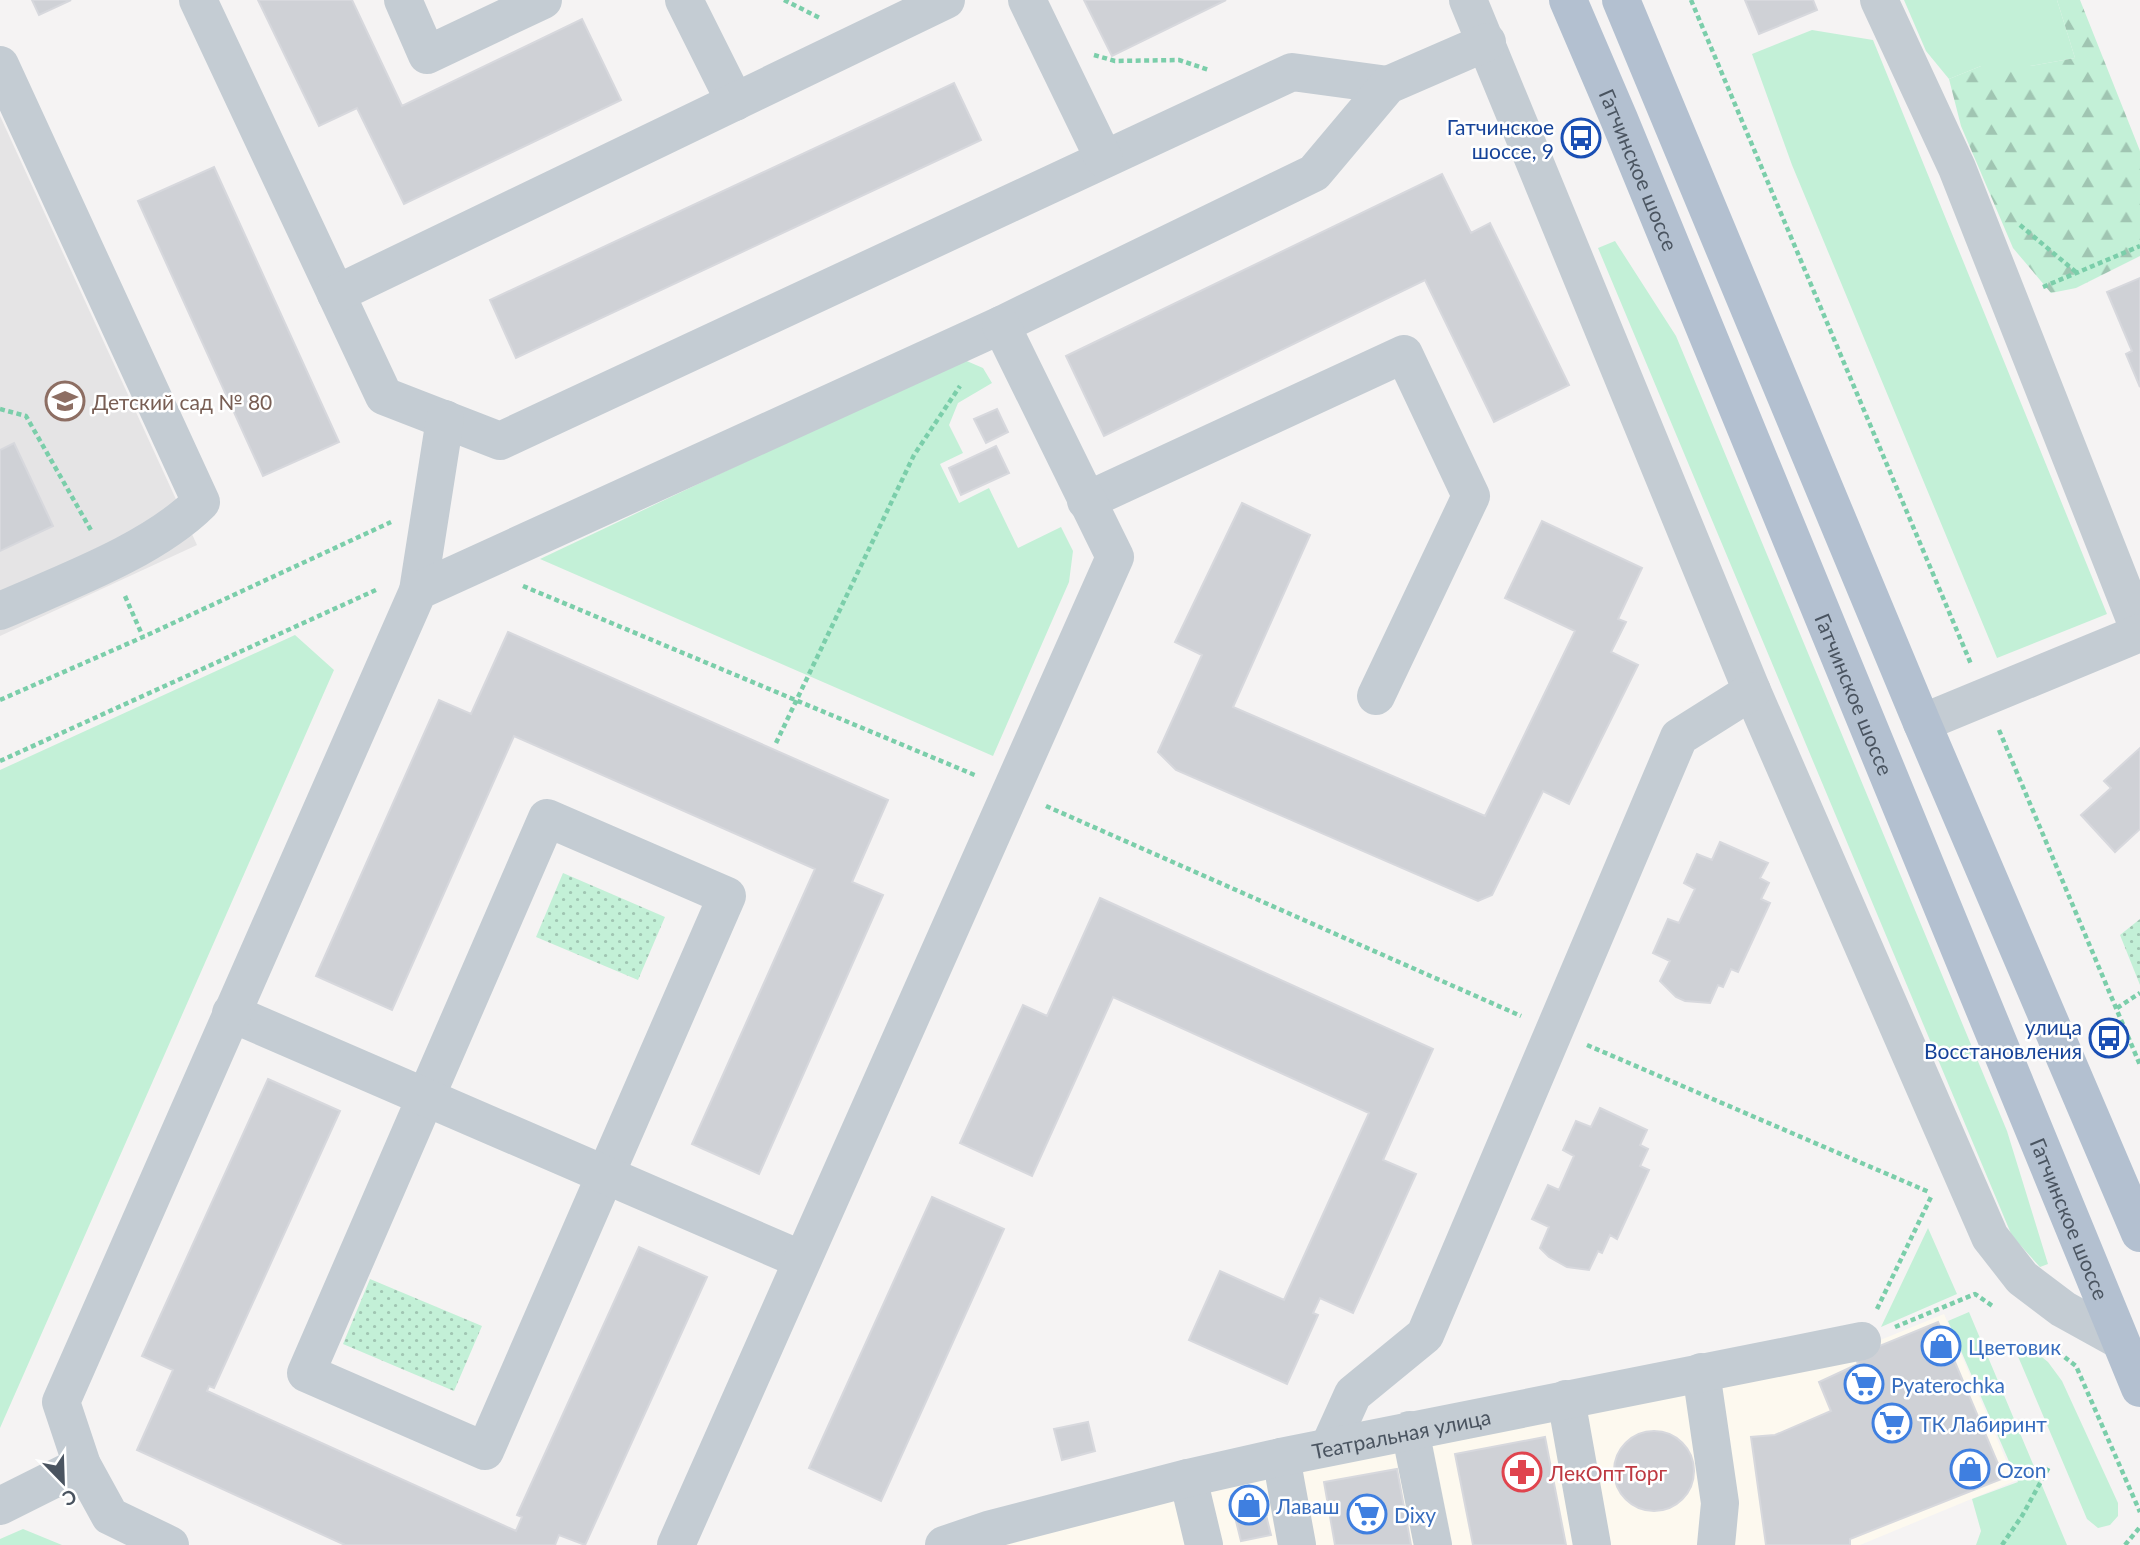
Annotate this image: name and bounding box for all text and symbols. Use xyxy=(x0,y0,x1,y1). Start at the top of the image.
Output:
street label: Гатчинское шоссе xyxy=(1595,85,1684,254)
place label: Гатчинское шоссе, 9 xyxy=(1447,114,1554,163)
bus stop icon: Гатчинское шоссе, 9 xyxy=(1560,117,1602,159)
school or university icon: Детский сад № 80 xyxy=(44,380,86,422)
place label: Детский сад № 80 xyxy=(92,389,272,414)
street label: Гатчинское шоссе xyxy=(1811,609,1899,779)
place label: улица Восстановления xyxy=(1924,1014,2082,1063)
bus stop icon: улица Восстановления xyxy=(2088,1017,2130,1059)
street label: Гатчинское шоссе xyxy=(2026,1134,2115,1303)
shop icon: Цветовик xyxy=(1920,1325,1962,1367)
place label: Цветовик xyxy=(1968,1334,2061,1359)
supermarket icon: Pyaterochka xyxy=(1843,1363,1885,1405)
place label: Pyaterochka xyxy=(1891,1372,2005,1397)
supermarket icon: ТК Лабиринт xyxy=(1871,1402,1913,1444)
street label: Театральная улица xyxy=(1310,1403,1493,1463)
place label: ТК Лабиринт xyxy=(1919,1411,2047,1436)
north arrow xyxy=(28,1447,98,1517)
shop icon: Ozon xyxy=(1949,1448,1991,1490)
pharmacy icon: ЛекОптТорг xyxy=(1501,1451,1543,1493)
place label: Ozon xyxy=(1997,1457,2047,1482)
place label: ЛекОптТорг xyxy=(1548,1460,1667,1485)
shop icon: Лаваш xyxy=(1228,1484,1270,1526)
text: С xyxy=(59,1485,80,1511)
place label: Лаваш xyxy=(1275,1493,1340,1518)
supermarket icon: Dixy xyxy=(1346,1493,1388,1535)
place label: Dixy xyxy=(1394,1502,1436,1527)

